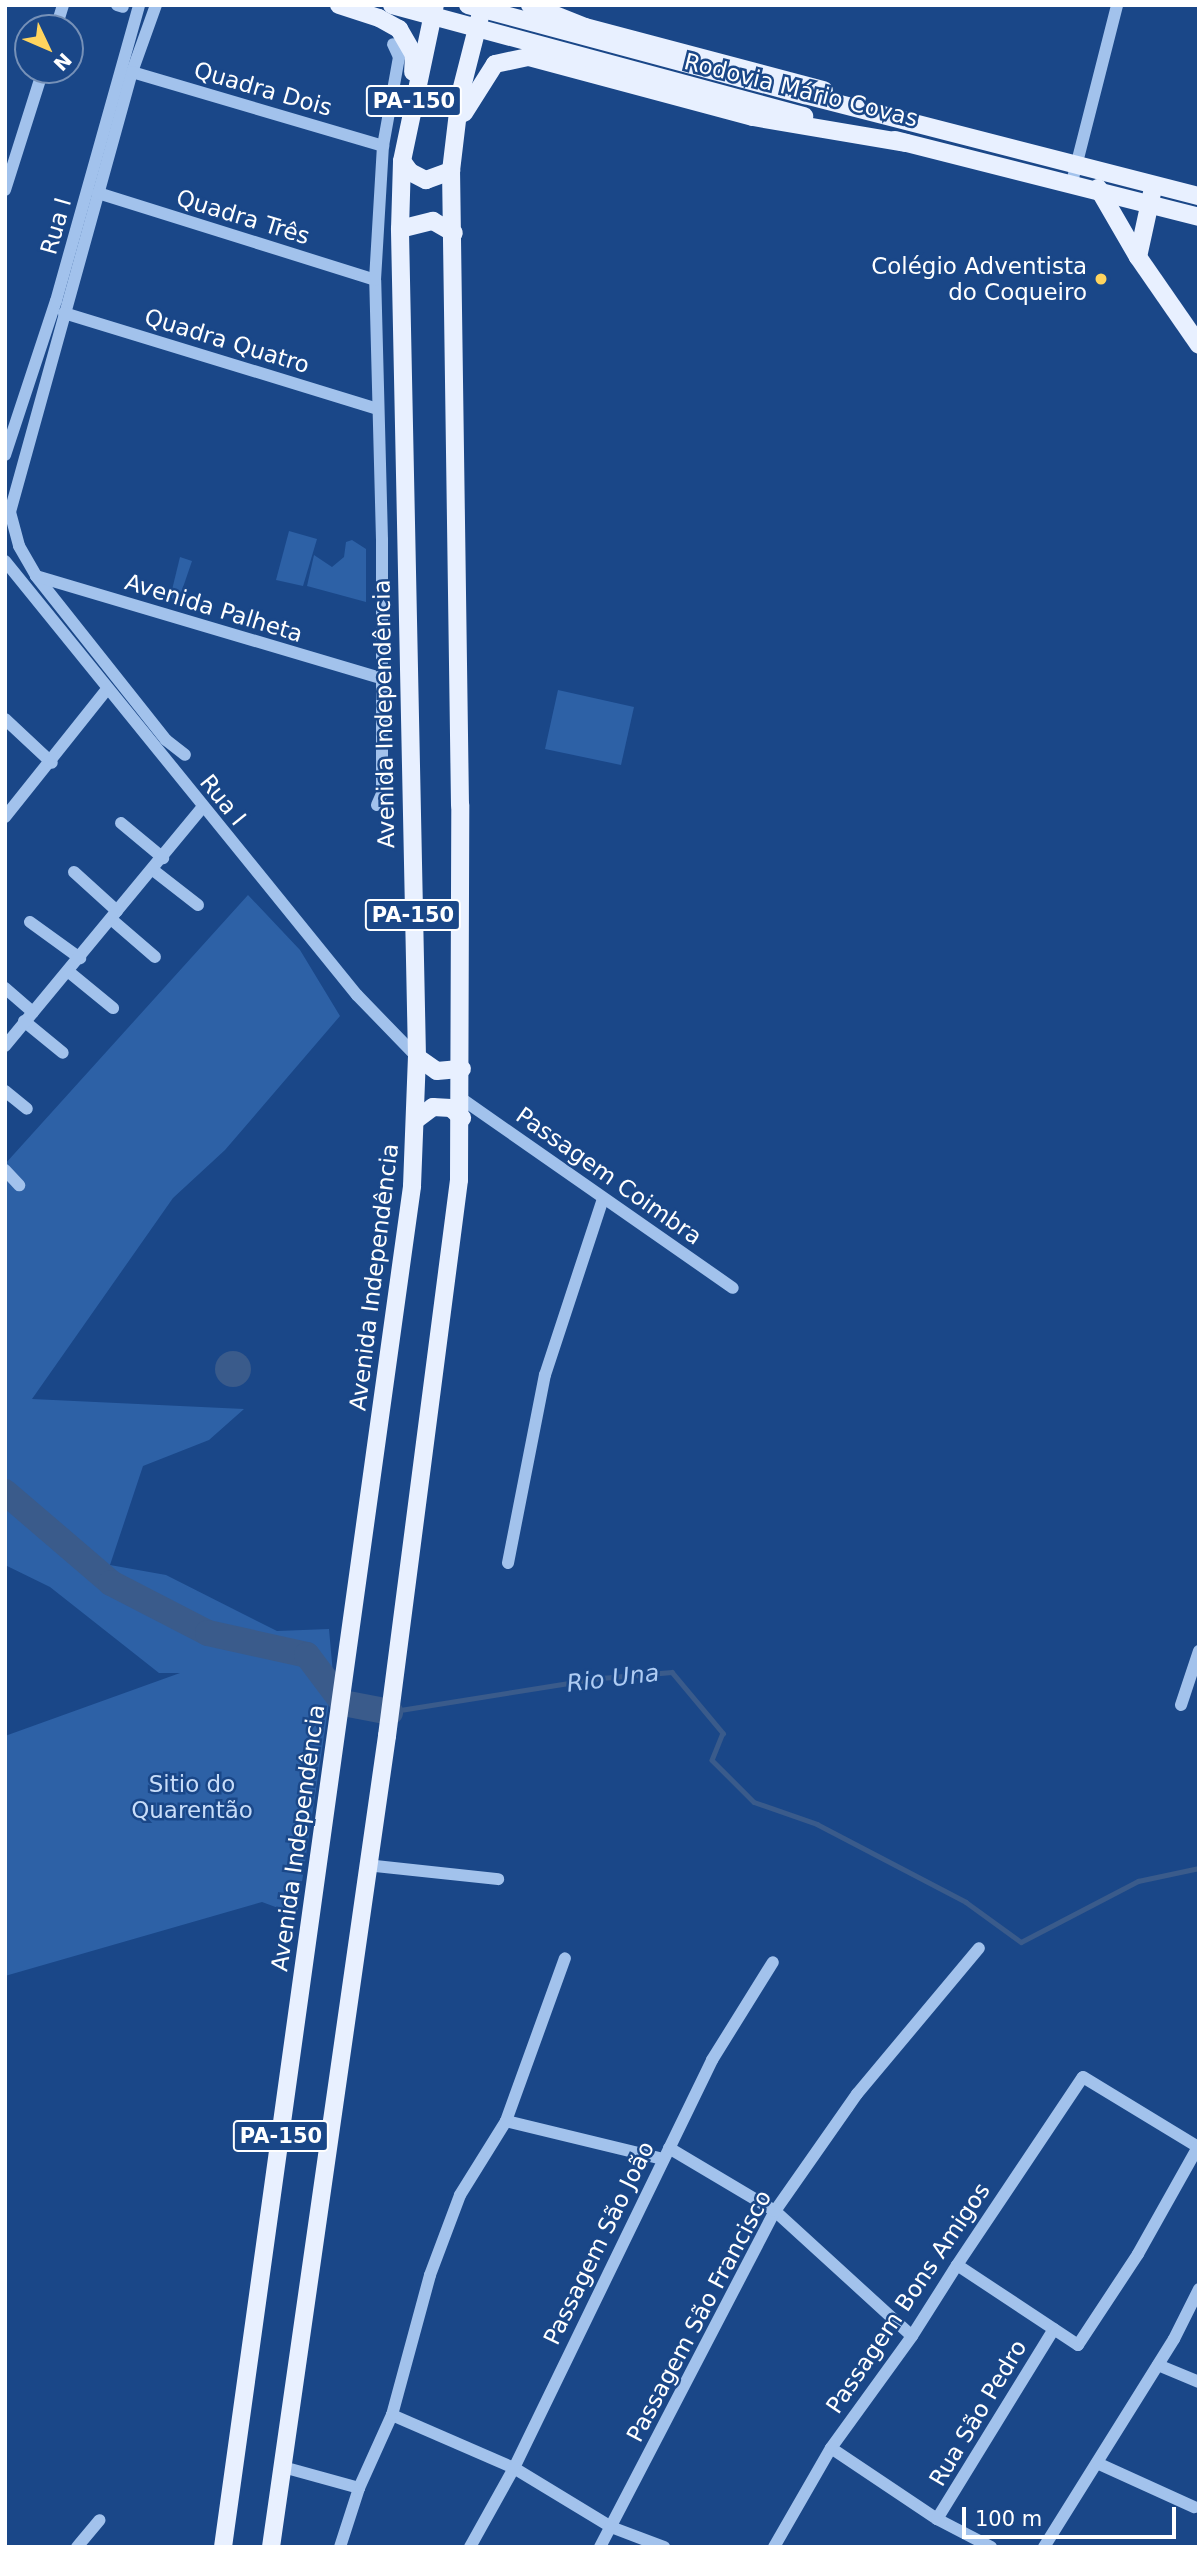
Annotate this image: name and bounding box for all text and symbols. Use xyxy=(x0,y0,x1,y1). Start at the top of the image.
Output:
north arrow xyxy=(14,14,84,84)
street label: Rodovia Mário Covas xyxy=(681,48,921,132)
text: N xyxy=(49,49,76,76)
street label: Quadra Dois xyxy=(191,56,335,122)
road number: PA-150 xyxy=(365,84,463,119)
street label: Quadra Três xyxy=(173,184,313,250)
street label: Rua I xyxy=(35,194,77,258)
place label: Colégio Adventista do Coqueiro xyxy=(871,252,1087,306)
marker: Colégio Adventista do Coqueiro xyxy=(1093,271,1109,287)
street label: Quadra Quatro xyxy=(141,303,313,379)
street label: Avenida Palheta xyxy=(122,568,306,648)
street label: Avenida Independência xyxy=(368,579,400,849)
street label: Rua I xyxy=(194,769,252,831)
road number: PA-150 xyxy=(364,898,462,932)
street label: Passagem Coimbra xyxy=(511,1101,707,1251)
street label: Avenida Independência xyxy=(344,1142,404,1412)
water label: Rio Una xyxy=(565,1659,661,1699)
street label: Avenida Independência xyxy=(266,1703,330,1973)
park label: Sitio do Quarentão xyxy=(131,1770,253,1824)
road number: PA-150 xyxy=(232,2118,330,2154)
street label: Passagem São João xyxy=(538,2137,660,2349)
street label: Passagem Bons Amigos xyxy=(820,2177,996,2419)
street label: Passagem São Francisco xyxy=(621,2185,777,2447)
street label: Rua São Pedro xyxy=(923,2335,1033,2491)
scale bar xyxy=(966,2492,1180,2536)
text: 100 m xyxy=(975,2507,1042,2531)

